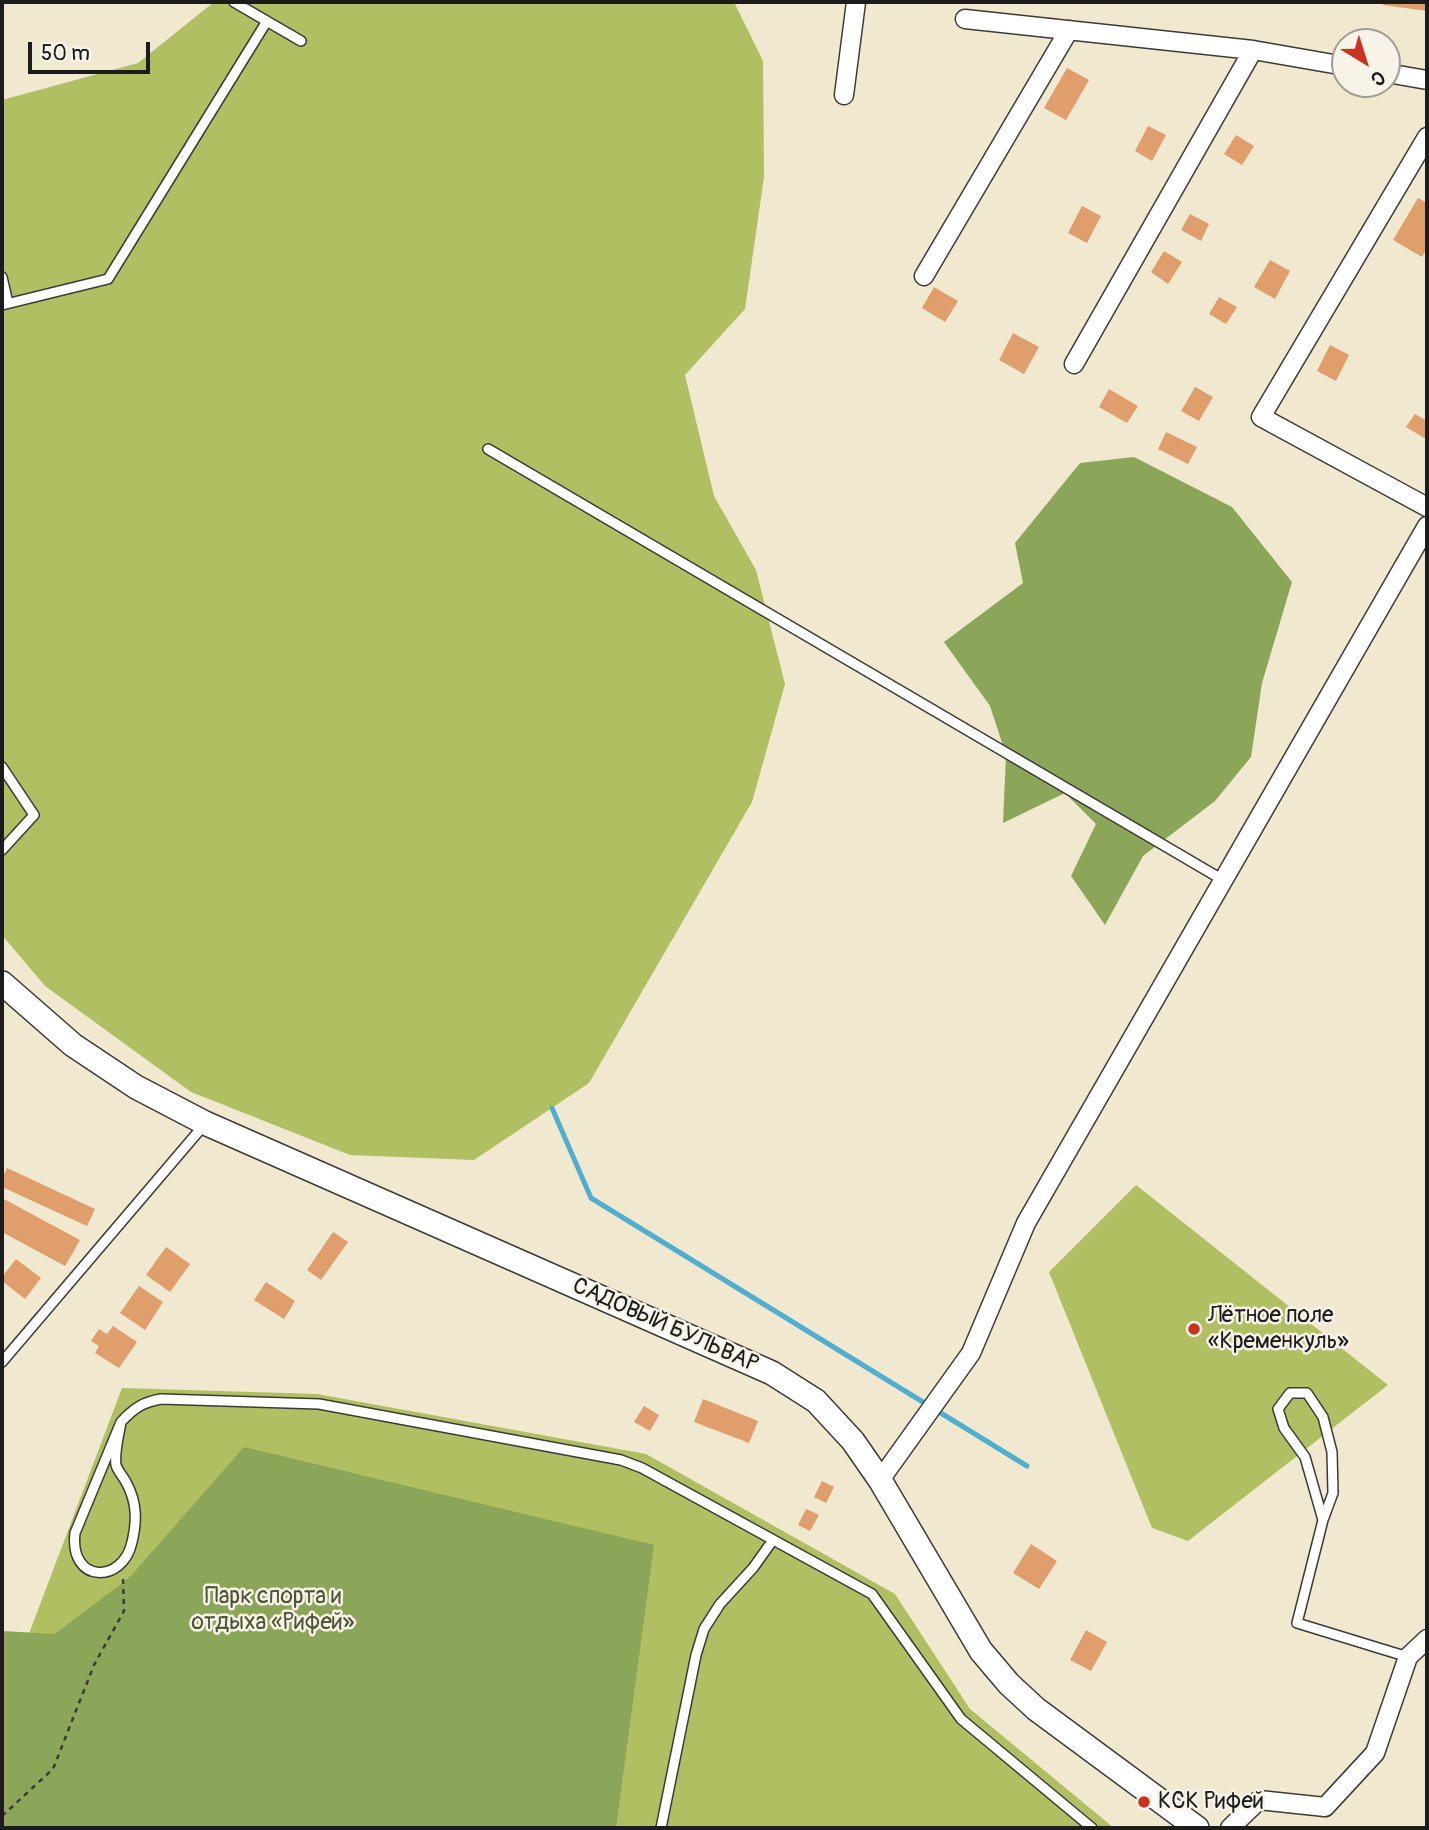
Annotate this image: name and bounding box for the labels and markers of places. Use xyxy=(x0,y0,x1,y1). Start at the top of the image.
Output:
place label: Лётное поле «Кременкуль» xyxy=(1208,1302,1349,1356)
marker: Лётное поле «Кременкуль» xyxy=(1186,1321,1202,1337)
place label: КСК Рифей xyxy=(1158,1788,1264,1816)
marker: КСК Рифей xyxy=(1136,1794,1152,1810)

